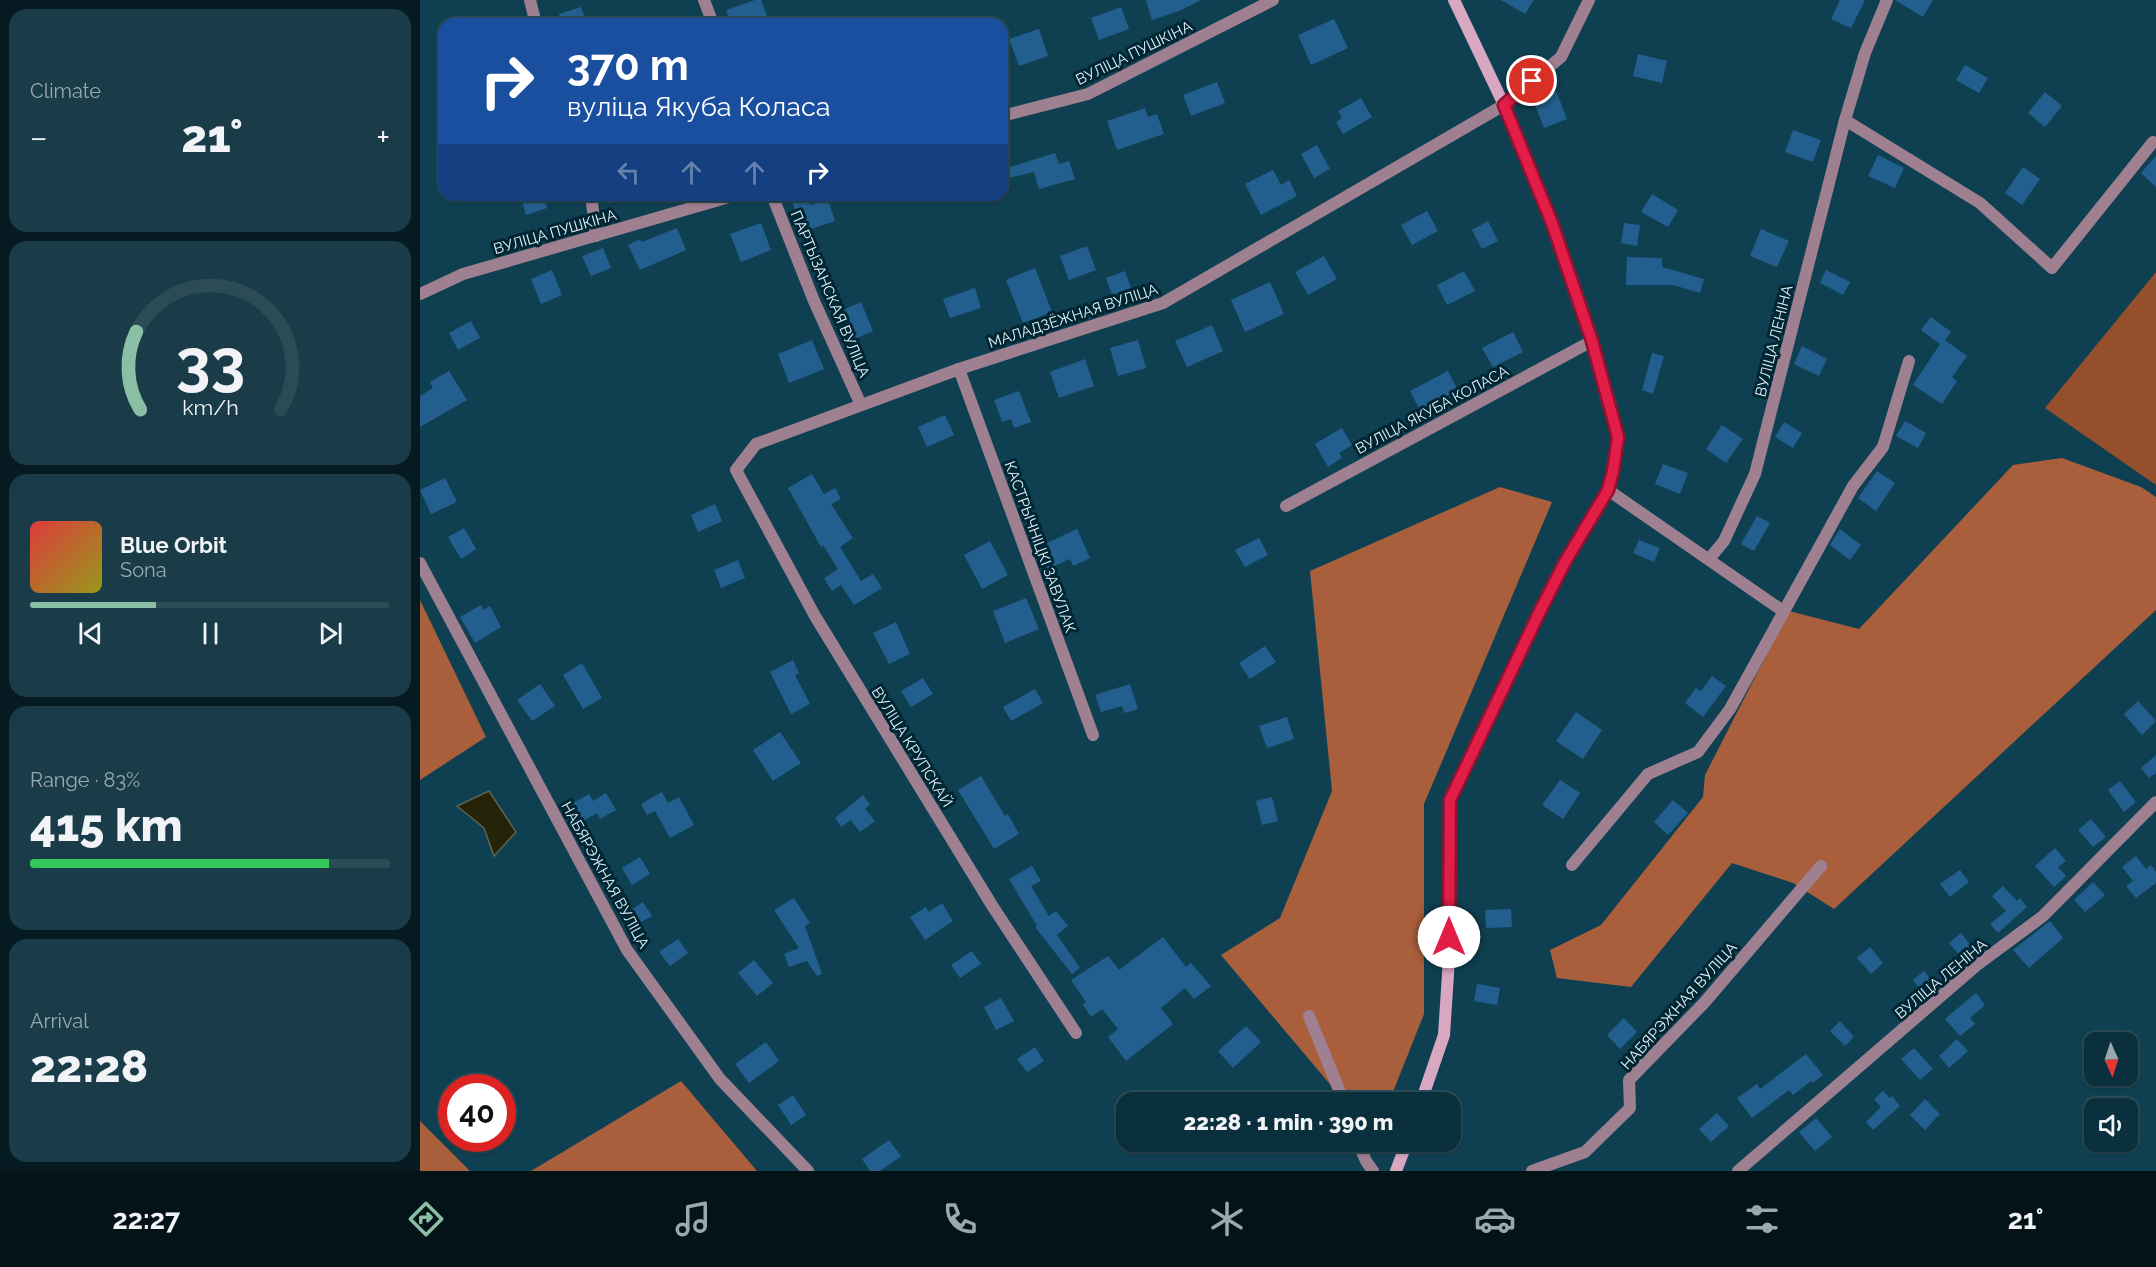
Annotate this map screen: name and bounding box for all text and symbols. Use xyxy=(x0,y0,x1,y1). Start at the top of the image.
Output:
street label: ВУЛІЦА ПУШКІНА xyxy=(1073,17,1195,89)
text: 370 m xyxy=(567,41,689,90)
icon: right xyxy=(468,42,546,120)
pin xyxy=(1506,55,1557,106)
icon: arrive xyxy=(1515,64,1548,97)
text: Climate xyxy=(30,79,101,103)
text: вуліца Якуба Коласа xyxy=(567,91,830,122)
text: 21° xyxy=(181,110,243,163)
text: − xyxy=(30,118,48,157)
text: + xyxy=(376,118,390,157)
icon: left xyxy=(612,156,645,189)
icon: ahead xyxy=(675,156,708,189)
icon: ahead xyxy=(738,156,771,189)
icon: right xyxy=(801,156,834,189)
street label: ВУЛІЦА ПУШКІНА xyxy=(491,206,619,258)
street label: ПАРТЫЗАНСКАЯ ВУЛІЦА xyxy=(787,208,873,380)
street label: МАЛАДЗЁЖНАЯ ВУЛІЦА xyxy=(986,279,1160,352)
street label: ВУЛІЦА ЛЕНІНА xyxy=(1751,283,1797,399)
text: 33 xyxy=(175,325,245,399)
street label: ВУЛІЦА ЯКУБА КОЛАСА xyxy=(1352,362,1512,458)
text: km/h xyxy=(182,396,238,421)
street label: КАСТРЫЧНІЦКІ ЗАВУЛАК xyxy=(1001,459,1080,636)
text: Blue Orbit xyxy=(120,532,227,558)
text: Sona xyxy=(120,558,167,582)
icon: previous xyxy=(74,617,107,650)
icon: pause xyxy=(194,617,227,650)
icon: next xyxy=(314,617,347,650)
street label: ВУЛІЦА КРУПСКАЙ xyxy=(868,684,956,810)
text: Range · 83% xyxy=(30,768,140,792)
text: 415 km xyxy=(30,799,183,852)
street label: НАБЯРЭЖНАЯ ВУЛІЦА xyxy=(557,799,653,951)
position arrow xyxy=(1417,905,1481,969)
street label: ВУЛІЦА ЛЕНІНА xyxy=(1891,935,1991,1023)
street label: НАБЯРЭЖНАЯ ВУЛІЦА xyxy=(1617,939,1741,1073)
text: Arrival xyxy=(30,1009,89,1033)
north arrow xyxy=(2084,1032,2138,1086)
map controls xyxy=(2084,1032,2138,1152)
text: 22:28 xyxy=(30,1040,148,1093)
speed limit sign: 40 xyxy=(438,1074,516,1152)
button: sound xyxy=(2084,1098,2138,1152)
text: 22:28 · 1 min · 390 m xyxy=(1184,1109,1393,1135)
icon: directions xyxy=(405,1198,447,1240)
icon: music xyxy=(672,1198,714,1240)
icon: phone xyxy=(939,1198,981,1240)
icon: climate xyxy=(1206,1198,1248,1240)
icon: car xyxy=(1474,1198,1516,1240)
icon: filters xyxy=(1741,1198,1783,1240)
text: 22:27 xyxy=(113,1204,180,1235)
text: 21° xyxy=(2008,1204,2043,1235)

